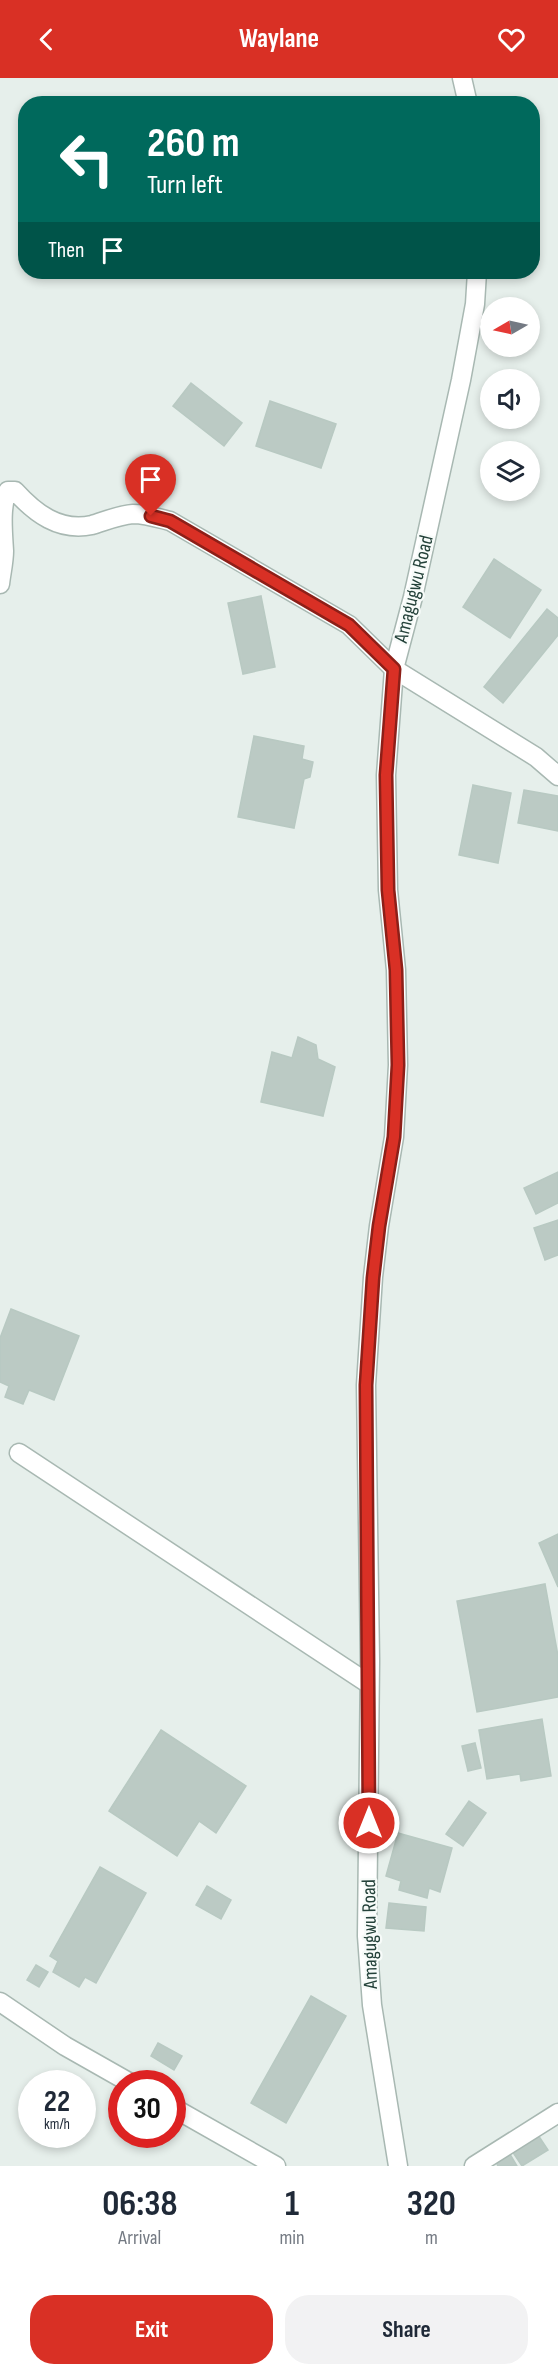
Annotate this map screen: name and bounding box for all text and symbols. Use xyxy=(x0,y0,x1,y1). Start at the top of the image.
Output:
icon: back xyxy=(30,23,63,56)
text: Waylane xyxy=(239,23,319,55)
icon: heart xyxy=(495,23,528,56)
text: 260 m xyxy=(147,118,240,169)
icon: left xyxy=(48,120,126,198)
text: Turn left xyxy=(147,169,223,201)
icon: arrive xyxy=(96,234,129,267)
text: Then xyxy=(48,237,84,264)
north arrow xyxy=(480,297,540,357)
map controls xyxy=(480,297,540,501)
button: sound xyxy=(480,369,540,429)
button: layers xyxy=(480,441,540,501)
pin xyxy=(125,454,176,516)
icon: arrive xyxy=(134,463,167,496)
street label: Amagugwu Road xyxy=(389,533,439,646)
position arrow xyxy=(337,1791,401,1855)
street label: Amagugwu Road xyxy=(357,1879,383,1990)
speed limit sign: 30 xyxy=(108,2070,186,2148)
text: 22 xyxy=(44,2084,70,2120)
text: km/h xyxy=(44,2115,70,2134)
text: 06:38 xyxy=(102,2183,177,2226)
text: 1 xyxy=(285,2183,299,2226)
text: 320 xyxy=(407,2183,456,2226)
text: Arrival xyxy=(118,2226,161,2250)
text: min xyxy=(280,2226,305,2250)
text: m xyxy=(425,2226,438,2250)
button: Exit xyxy=(30,2295,273,2364)
button: Share xyxy=(285,2295,528,2364)

